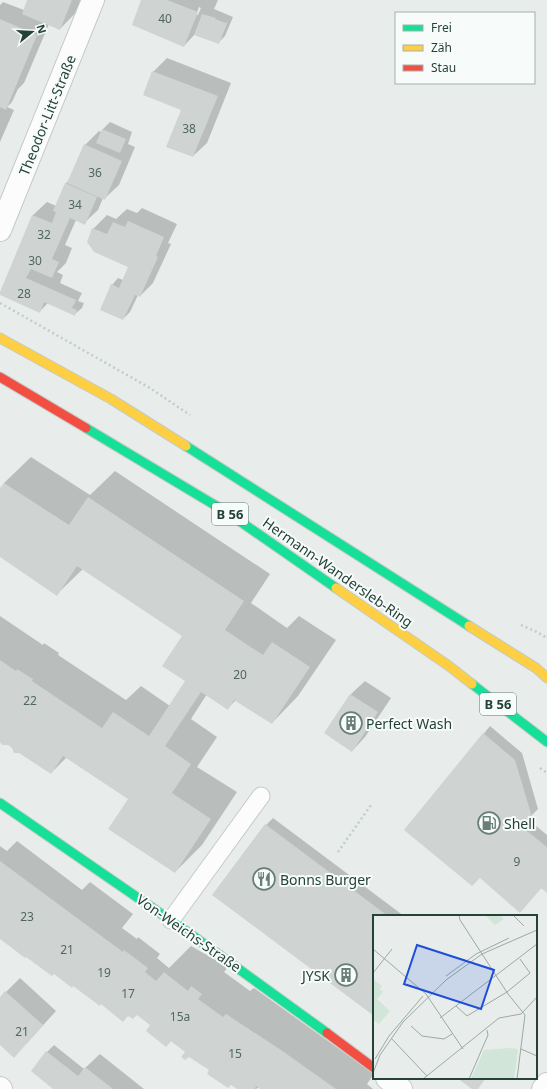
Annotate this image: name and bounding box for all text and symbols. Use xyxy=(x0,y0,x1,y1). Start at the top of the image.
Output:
house number: 40 xyxy=(158,10,172,27)
north arrow xyxy=(12,12,52,52)
legend xyxy=(395,12,535,84)
text: Frei xyxy=(431,19,452,36)
text: N xyxy=(33,22,51,35)
text: Zäh xyxy=(431,39,452,56)
street label: Theodor-Litt-Straße xyxy=(14,52,80,178)
text: Stau xyxy=(431,59,456,76)
house number: 38 xyxy=(182,120,196,137)
house number: 36 xyxy=(88,164,102,181)
house number: 34 xyxy=(68,196,82,213)
house number: 32 xyxy=(37,226,51,243)
house number: 30 xyxy=(28,252,42,269)
house number: 28 xyxy=(17,285,31,302)
road number: B 56 xyxy=(212,503,248,525)
street label: Hermann-Wandersleb-Ring xyxy=(259,513,417,631)
house number: 20 xyxy=(233,666,247,683)
house number: 22 xyxy=(23,692,37,709)
road number: B 56 xyxy=(480,693,516,715)
building icon: Perfect Wash xyxy=(338,710,364,736)
place label: Perfect Wash xyxy=(366,714,452,733)
fuel station icon: Shell xyxy=(476,810,502,836)
place label: Shell xyxy=(504,814,535,833)
house number: 9 xyxy=(514,853,521,870)
restaurant icon: Bonns Burger xyxy=(251,866,277,892)
place label: Bonns Burger xyxy=(280,870,371,889)
street label: Von-Weichs-Straße xyxy=(133,890,245,976)
house number: 23 xyxy=(20,908,34,925)
inset map xyxy=(373,915,537,1079)
house number: 21 xyxy=(60,941,74,958)
building icon: JYSK xyxy=(333,962,359,988)
house number: 19 xyxy=(97,964,111,981)
place label: JYSK xyxy=(300,966,330,985)
house number: 17 xyxy=(121,985,135,1002)
house number: 15a xyxy=(170,1008,190,1025)
house number: 21 xyxy=(15,1023,29,1040)
house number: 15 xyxy=(228,1045,242,1062)

